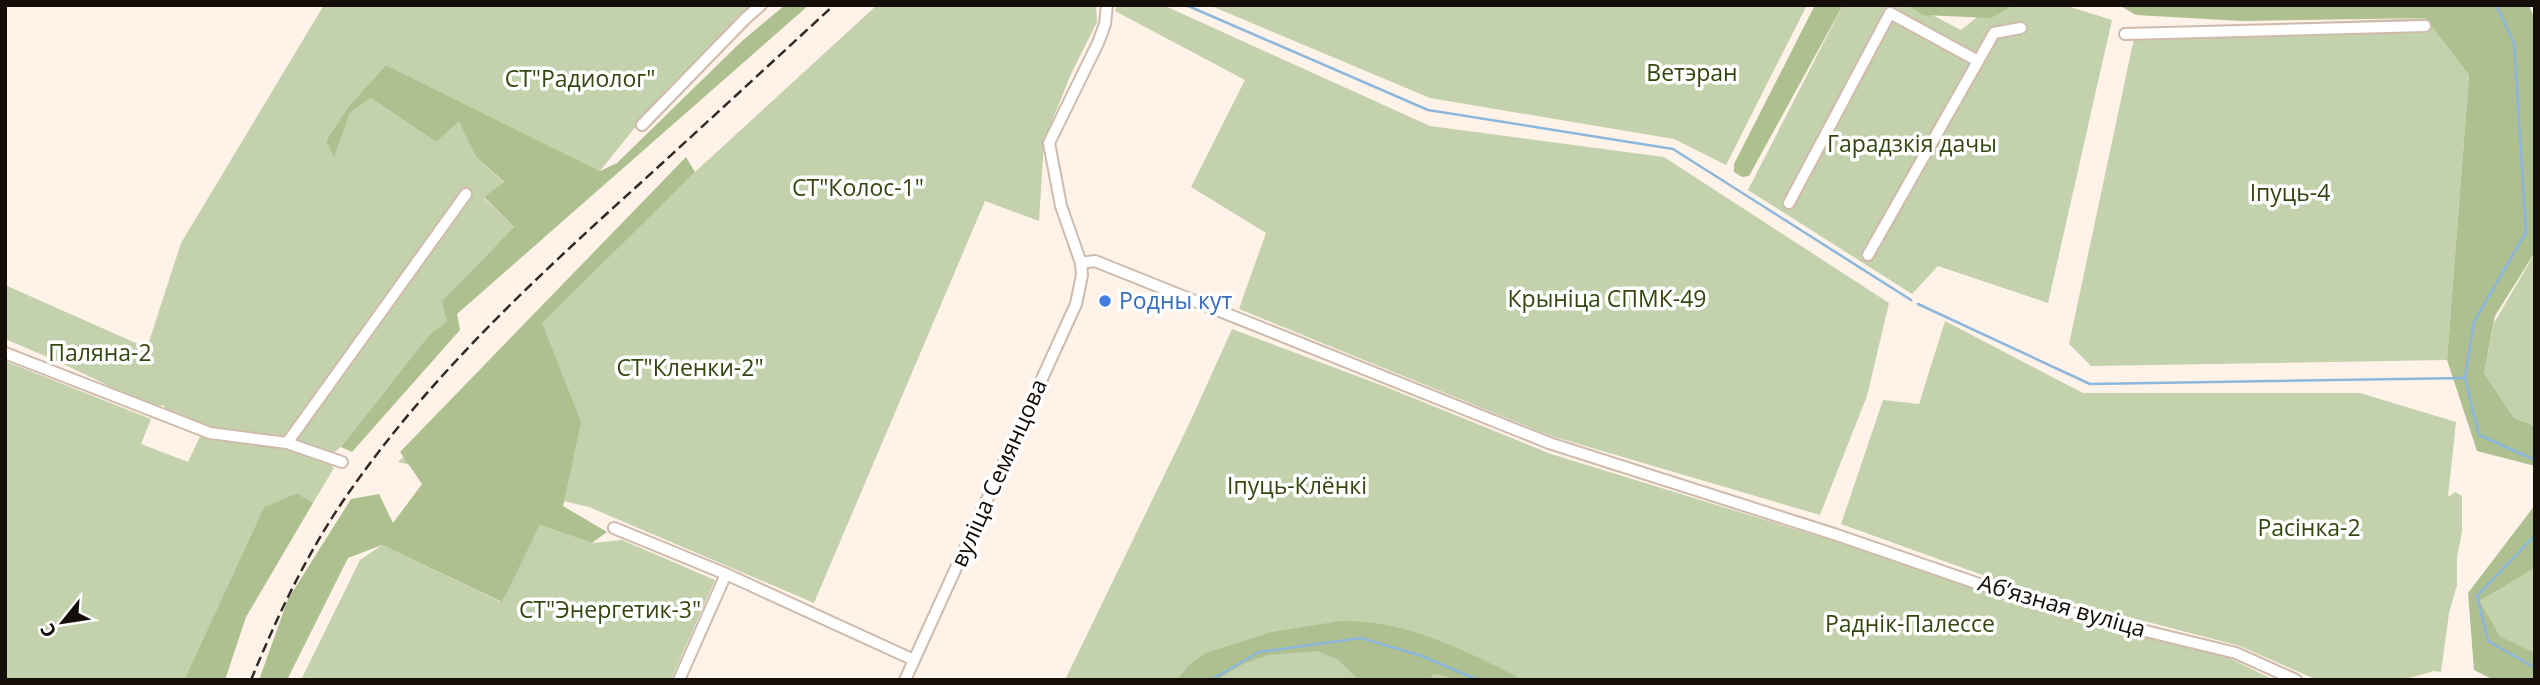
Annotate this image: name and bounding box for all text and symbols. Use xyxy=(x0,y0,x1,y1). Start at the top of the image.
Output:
park label: Ветэран xyxy=(1646,56,1738,88)
park label: СТ"Радиолог" xyxy=(505,62,655,94)
park label: Гарадзкія дачы xyxy=(1827,127,1997,159)
park label: СТ"Колос-1" xyxy=(792,171,924,203)
park label: Іпуць-4 xyxy=(2250,176,2330,208)
park label: Крыніца СПМК-49 xyxy=(1508,282,1706,314)
place label: Родны кут xyxy=(1119,284,1232,316)
marker: Родны кут xyxy=(1097,293,1113,309)
park label: Паляна-2 xyxy=(48,336,152,368)
park label: СТ"Кленки-2" xyxy=(616,351,764,383)
street label: вуліца Семянцова xyxy=(942,374,1054,572)
park label: Іпуць-Клёнкі xyxy=(1227,469,1367,501)
park label: Расінка-2 xyxy=(2257,511,2361,543)
street label: Абʼязная вуліца xyxy=(1975,566,2150,644)
north arrow xyxy=(28,587,98,657)
park label: СТ"Энергетик-3" xyxy=(519,593,701,625)
park label: Раднік-Палессе xyxy=(1825,607,1995,639)
text: С xyxy=(34,619,63,642)

